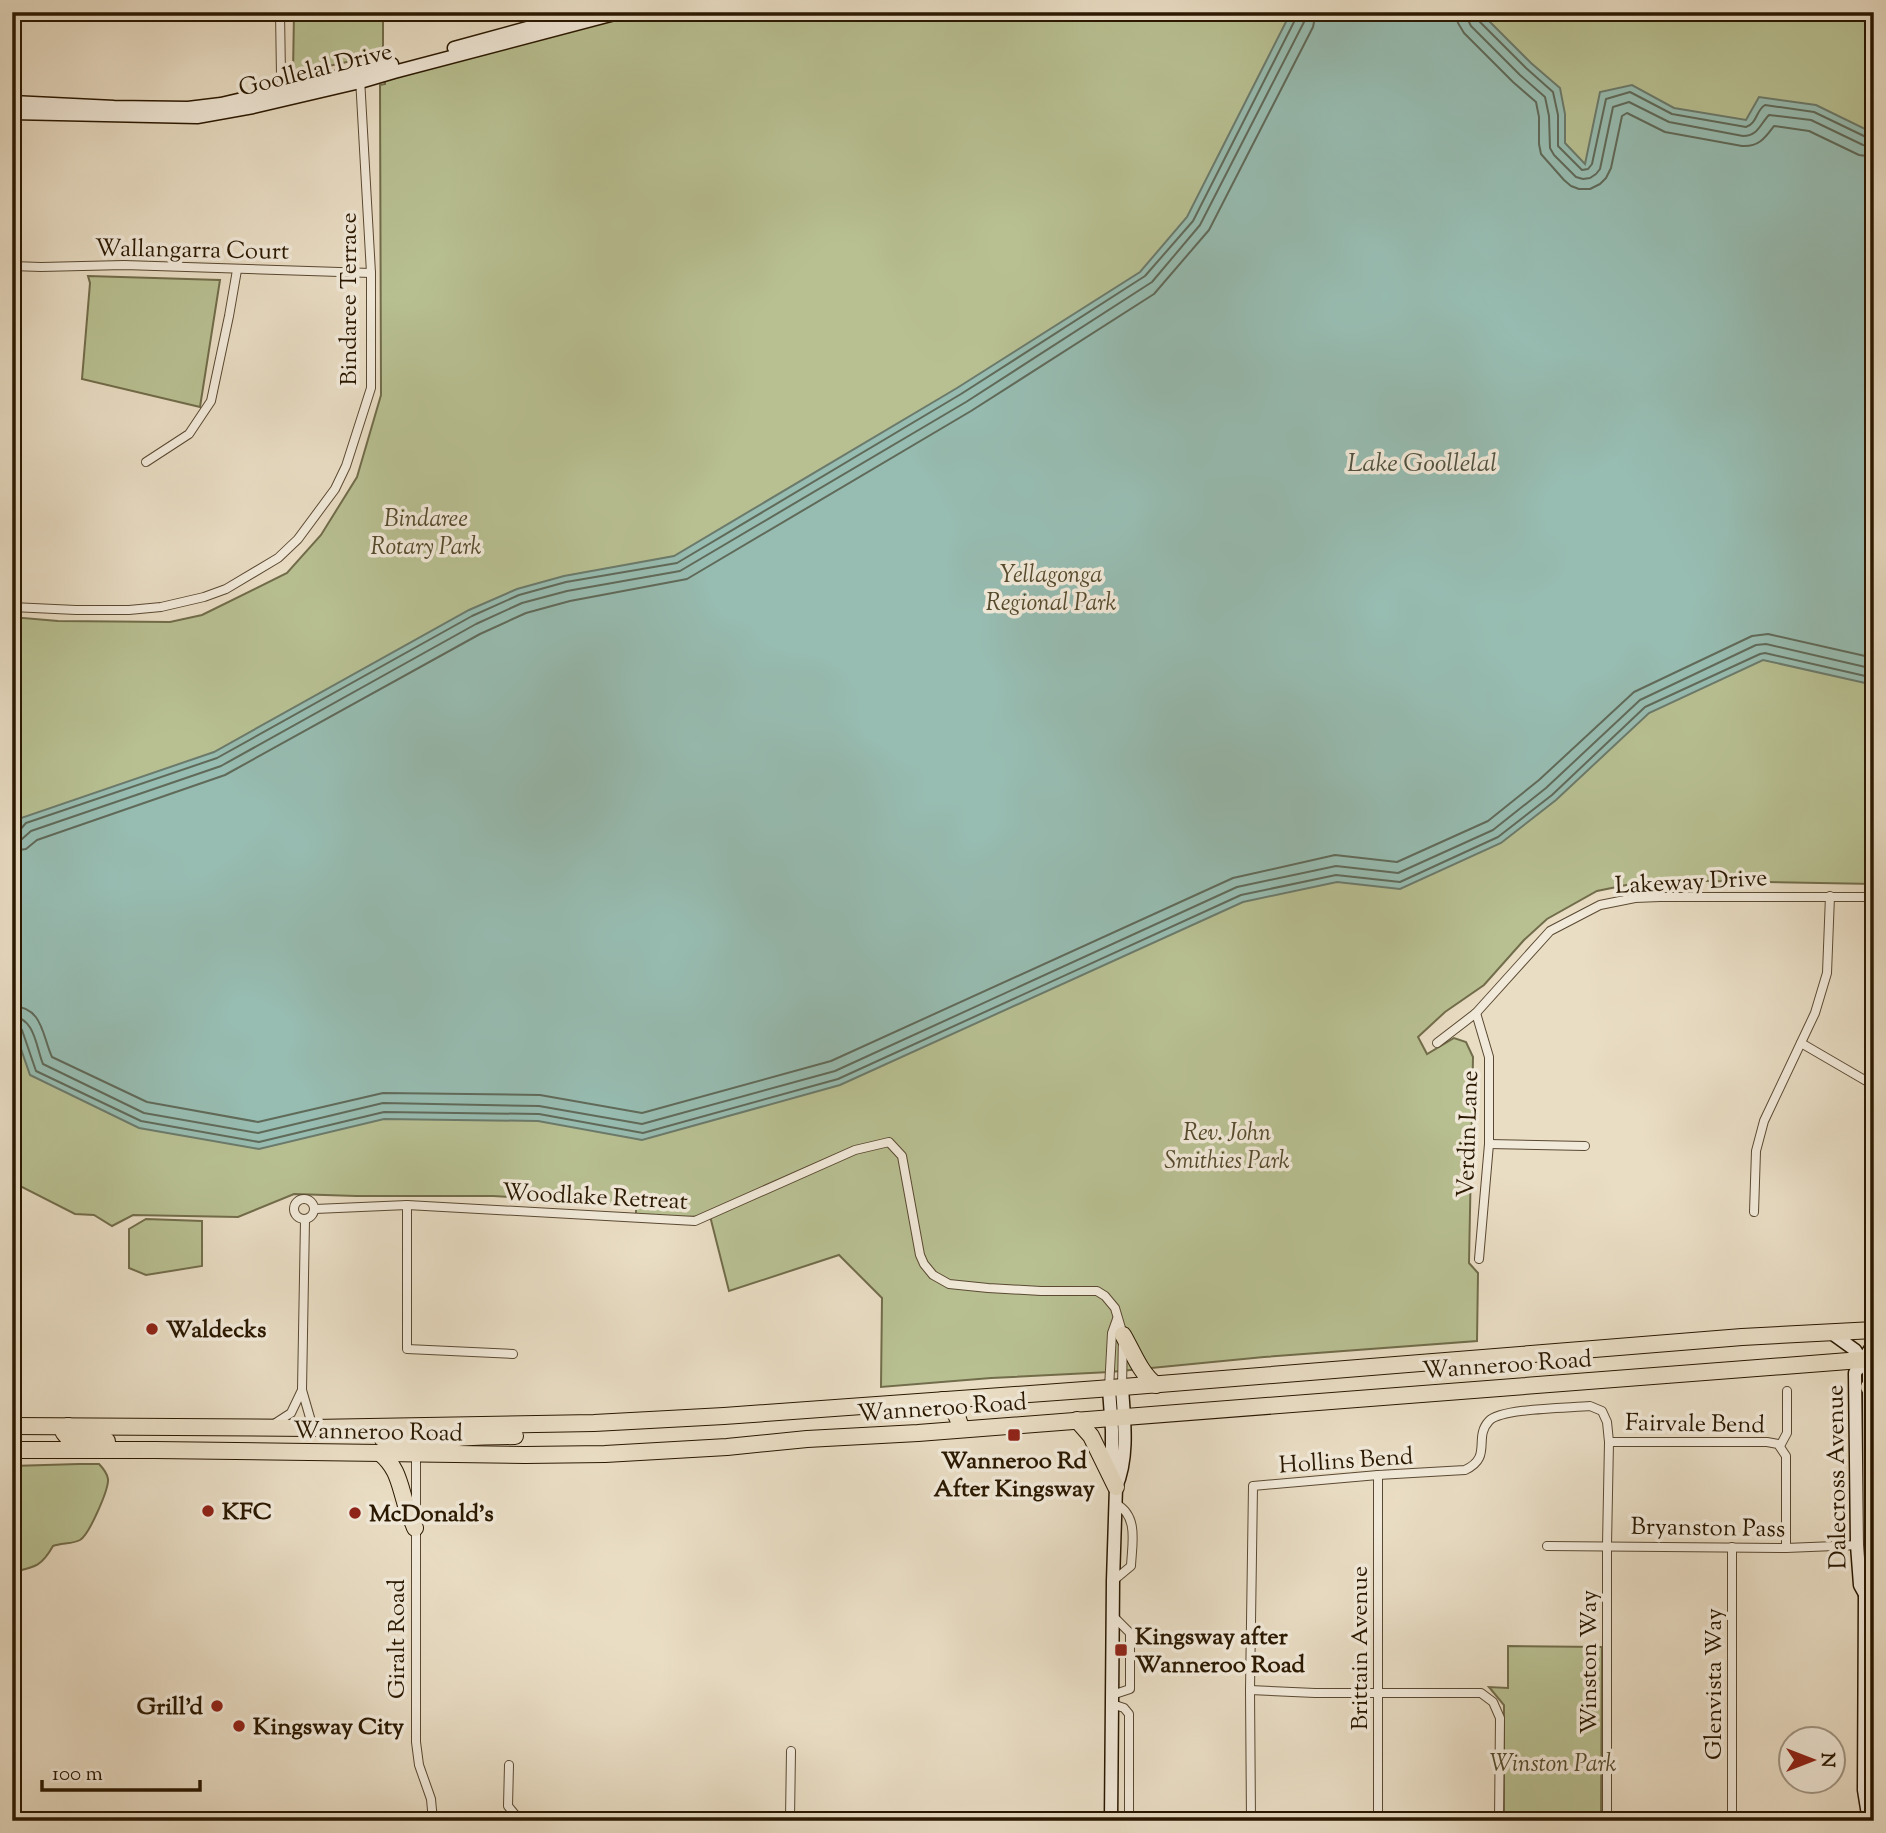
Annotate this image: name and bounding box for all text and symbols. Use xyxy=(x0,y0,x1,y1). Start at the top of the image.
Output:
street label: Goollelal Drive xyxy=(235,35,396,106)
street label: Bindaree Terrace xyxy=(333,212,367,386)
street label: Wallangarra Court xyxy=(95,232,289,270)
water label: Lake Goollelal xyxy=(1347,446,1497,483)
park label: Bindaree Rotary Park xyxy=(371,503,482,565)
park label: Yellagonga Regional Park xyxy=(986,559,1116,621)
street label: Lakeway Drive xyxy=(1614,862,1768,904)
street label: Verdin Lane xyxy=(1450,1070,1488,1198)
park label: Rev. John Smithies Park xyxy=(1164,1117,1290,1179)
street label: Woodlake Retreat xyxy=(501,1176,689,1220)
place label: Waldecks xyxy=(166,1314,267,1348)
marker: Waldecks xyxy=(144,1321,160,1337)
street label: Wanneroo Road xyxy=(1421,1343,1594,1389)
street label: Dalecross Avenue xyxy=(1819,1384,1857,1570)
street label: Wanneroo Road xyxy=(856,1386,1029,1432)
street label: Fairvale Bend xyxy=(1625,1407,1766,1443)
street label: Wanneroo Road xyxy=(293,1415,464,1451)
marker: Wanneroo Rd After Kingsway xyxy=(1006,1427,1022,1443)
street label: Hollins Bend xyxy=(1278,1440,1415,1484)
place label: Wanneroo Rd After Kingsway xyxy=(933,1445,1095,1507)
place label: KFC xyxy=(222,1496,272,1530)
place label: McDonald's xyxy=(369,1498,494,1532)
marker: KFC xyxy=(200,1503,216,1519)
marker: McDonald's xyxy=(347,1505,363,1521)
street label: Bryanston Pass xyxy=(1630,1511,1786,1547)
street label: Brittain Avenue xyxy=(1344,1566,1378,1730)
street label: Giralt Road xyxy=(381,1579,415,1699)
street label: Winston Way xyxy=(1573,1590,1607,1734)
street label: Glenvista Way xyxy=(1698,1608,1732,1760)
place label: Kingsway after Wanneroo Road xyxy=(1135,1621,1305,1683)
marker: Kingsway after Wanneroo Road xyxy=(1113,1642,1129,1658)
place label: Grill'd xyxy=(137,1691,203,1725)
marker: Grill'd xyxy=(209,1698,225,1714)
place label: Kingsway City xyxy=(253,1711,404,1745)
marker: Kingsway City xyxy=(231,1718,247,1734)
north arrow xyxy=(1778,1724,1848,1794)
park label: Winston Park xyxy=(1490,1748,1617,1782)
scale bar xyxy=(42,1749,200,1793)
text: N xyxy=(1813,1752,1840,1768)
text: 100 m xyxy=(52,1760,103,1790)

